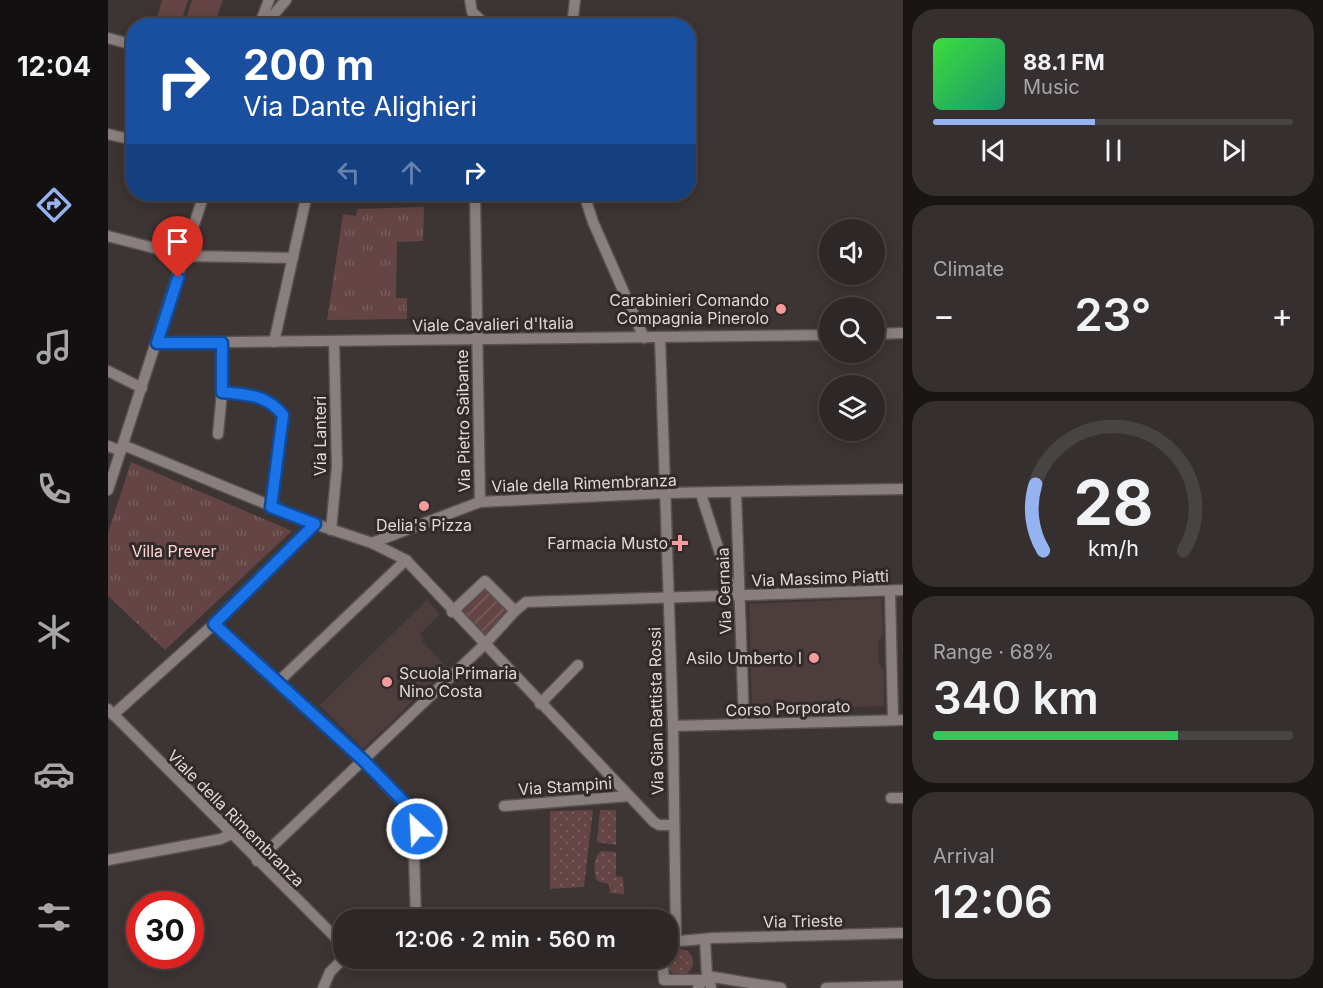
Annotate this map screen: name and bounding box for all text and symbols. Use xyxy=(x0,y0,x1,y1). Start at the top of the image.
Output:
text: 200 m xyxy=(243,39,374,90)
icon: right xyxy=(144,42,222,120)
text: 88.1 FM xyxy=(1023,49,1105,75)
text: 12:04 xyxy=(17,50,91,83)
text: Music xyxy=(1023,75,1080,99)
text: Via Dante Alighieri xyxy=(243,90,477,123)
icon: previous xyxy=(977,134,1010,167)
icon: pause xyxy=(1097,134,1130,167)
icon: next xyxy=(1217,134,1250,167)
icon: left xyxy=(332,156,365,189)
icon: ahead xyxy=(395,156,428,189)
icon: right xyxy=(458,156,491,189)
icon: directions xyxy=(33,184,75,226)
pin xyxy=(152,216,203,278)
map controls xyxy=(819,219,885,441)
button: sound xyxy=(819,219,885,285)
icon: arrive xyxy=(161,225,194,258)
text: Climate xyxy=(933,257,1004,281)
text: 23° xyxy=(1075,287,1151,342)
place label: Carabinieri Comando Compagnia Pinerolo xyxy=(609,290,769,328)
text: − xyxy=(933,295,955,335)
text: + xyxy=(1271,295,1293,335)
button: search xyxy=(819,297,885,363)
marker: Carabinieri Comando Compagnia Pinerolo xyxy=(774,302,788,316)
street label: Viale Cavalieri d'Italia xyxy=(412,313,574,335)
icon: music xyxy=(33,326,75,368)
street label: Via Pietro Saibante xyxy=(452,349,474,493)
button: layers xyxy=(819,375,885,441)
street label: Via Lanteri xyxy=(310,396,330,476)
text: 28 xyxy=(1073,465,1153,540)
icon: phone xyxy=(33,468,75,510)
street label: Viale della Rimembranza xyxy=(491,470,677,496)
marker: Delia's Pizza xyxy=(417,499,431,513)
place label: Delia's Pizza xyxy=(376,515,472,535)
place label: Farmacia Musto xyxy=(547,533,668,553)
text: km/h xyxy=(1088,535,1138,561)
marker: Farmacia Musto xyxy=(673,536,687,550)
park label: Villa Prever xyxy=(131,541,217,561)
street label: Via Cernaia xyxy=(712,547,736,635)
street label: Via Massimo Piatti xyxy=(751,566,889,590)
icon: climate xyxy=(33,611,75,653)
street label: Via Gian Battista Rossi xyxy=(645,627,667,795)
text: Range · 68% xyxy=(933,640,1054,664)
place label: Asilo Umberto I xyxy=(686,648,802,668)
marker: Asilo Umberto I xyxy=(807,651,821,665)
place label: Scuola Primaria Nino Costa xyxy=(399,663,517,701)
text: 340 km xyxy=(933,670,1099,725)
marker: Scuola Primaria Nino Costa xyxy=(380,675,394,689)
street label: Corso Porporato xyxy=(725,696,851,720)
street label: Viale della Rimembranza xyxy=(163,745,309,891)
icon: car xyxy=(33,753,75,795)
street label: Via Stampini xyxy=(517,773,613,799)
position arrow xyxy=(385,797,449,861)
text: Arrival xyxy=(933,844,995,868)
text: 12:06 xyxy=(933,874,1053,929)
speed limit sign: 30 xyxy=(126,891,204,969)
icon: filters xyxy=(33,896,75,938)
street label: Via Trieste xyxy=(763,910,843,932)
text: 12:06 · 2 min · 560 m xyxy=(395,926,616,952)

